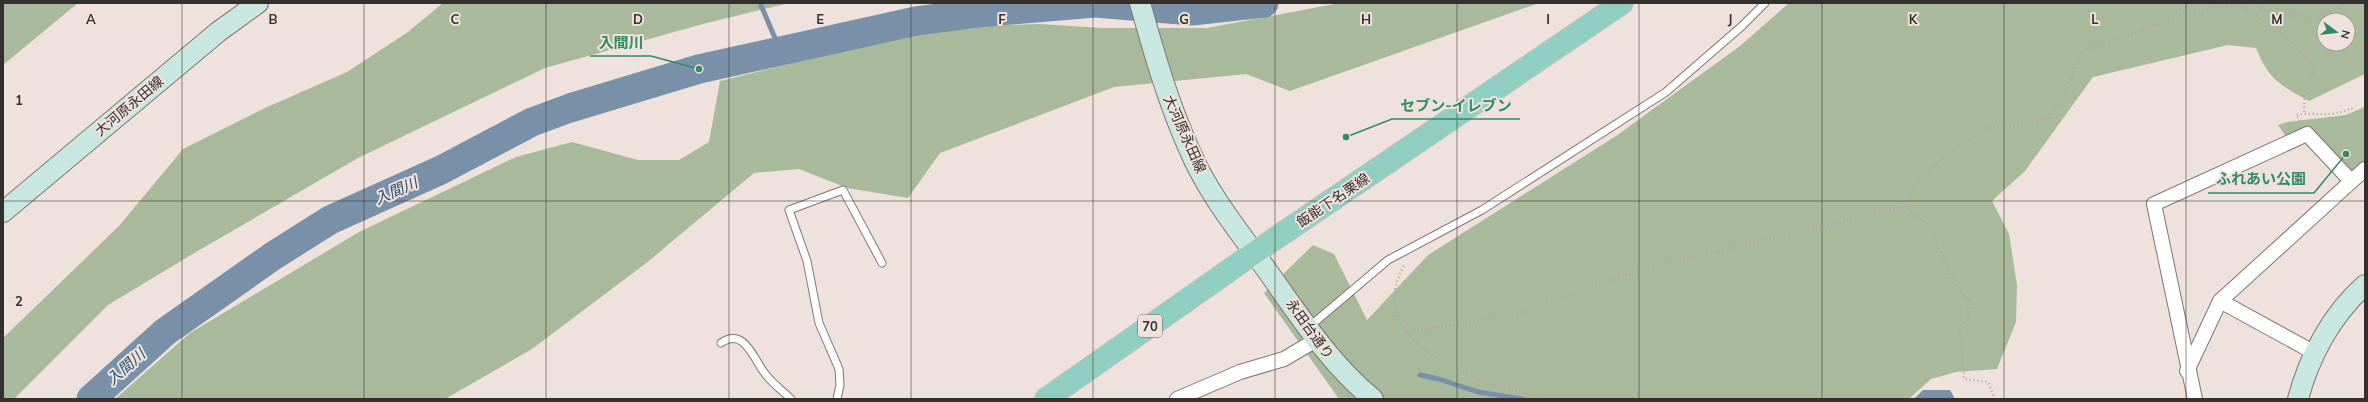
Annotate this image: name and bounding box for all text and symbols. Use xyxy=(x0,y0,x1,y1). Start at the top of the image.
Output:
text: A xyxy=(86,11,96,27)
text: B xyxy=(269,11,278,27)
text: C xyxy=(451,11,460,27)
text: D xyxy=(633,11,643,27)
text: E xyxy=(816,11,824,27)
text: F xyxy=(998,11,1006,27)
text: G xyxy=(1179,11,1189,27)
text: H xyxy=(1361,11,1371,27)
text: I xyxy=(1546,11,1550,27)
text: J xyxy=(1728,11,1732,27)
text: K xyxy=(1909,11,1919,27)
text: L xyxy=(2091,11,2099,27)
text: M xyxy=(2271,11,2283,27)
north arrow xyxy=(2316,12,2356,52)
callout: 入間川 xyxy=(590,29,651,56)
text: N xyxy=(2338,29,2353,40)
text: 入間川 xyxy=(598,33,644,52)
street label: 大河原永田線 xyxy=(91,72,167,140)
text: 1 xyxy=(15,92,23,108)
street label: 大河原永田線 xyxy=(1160,92,1210,176)
callout: セブン-イレブン xyxy=(1392,92,1520,119)
text: セブン-イレブン xyxy=(1400,96,1512,115)
callout: ふれあい公園 xyxy=(2208,166,2314,193)
street label: 飯能下名栗線 xyxy=(1293,169,1373,231)
text: ふれあい公園 xyxy=(2216,169,2306,188)
water label: 入間川 xyxy=(371,172,422,208)
text: 2 xyxy=(15,293,23,309)
street label: 永田台通り xyxy=(1282,295,1338,363)
road number: 70 xyxy=(1138,315,1162,337)
water label: 入間川 xyxy=(103,343,150,389)

